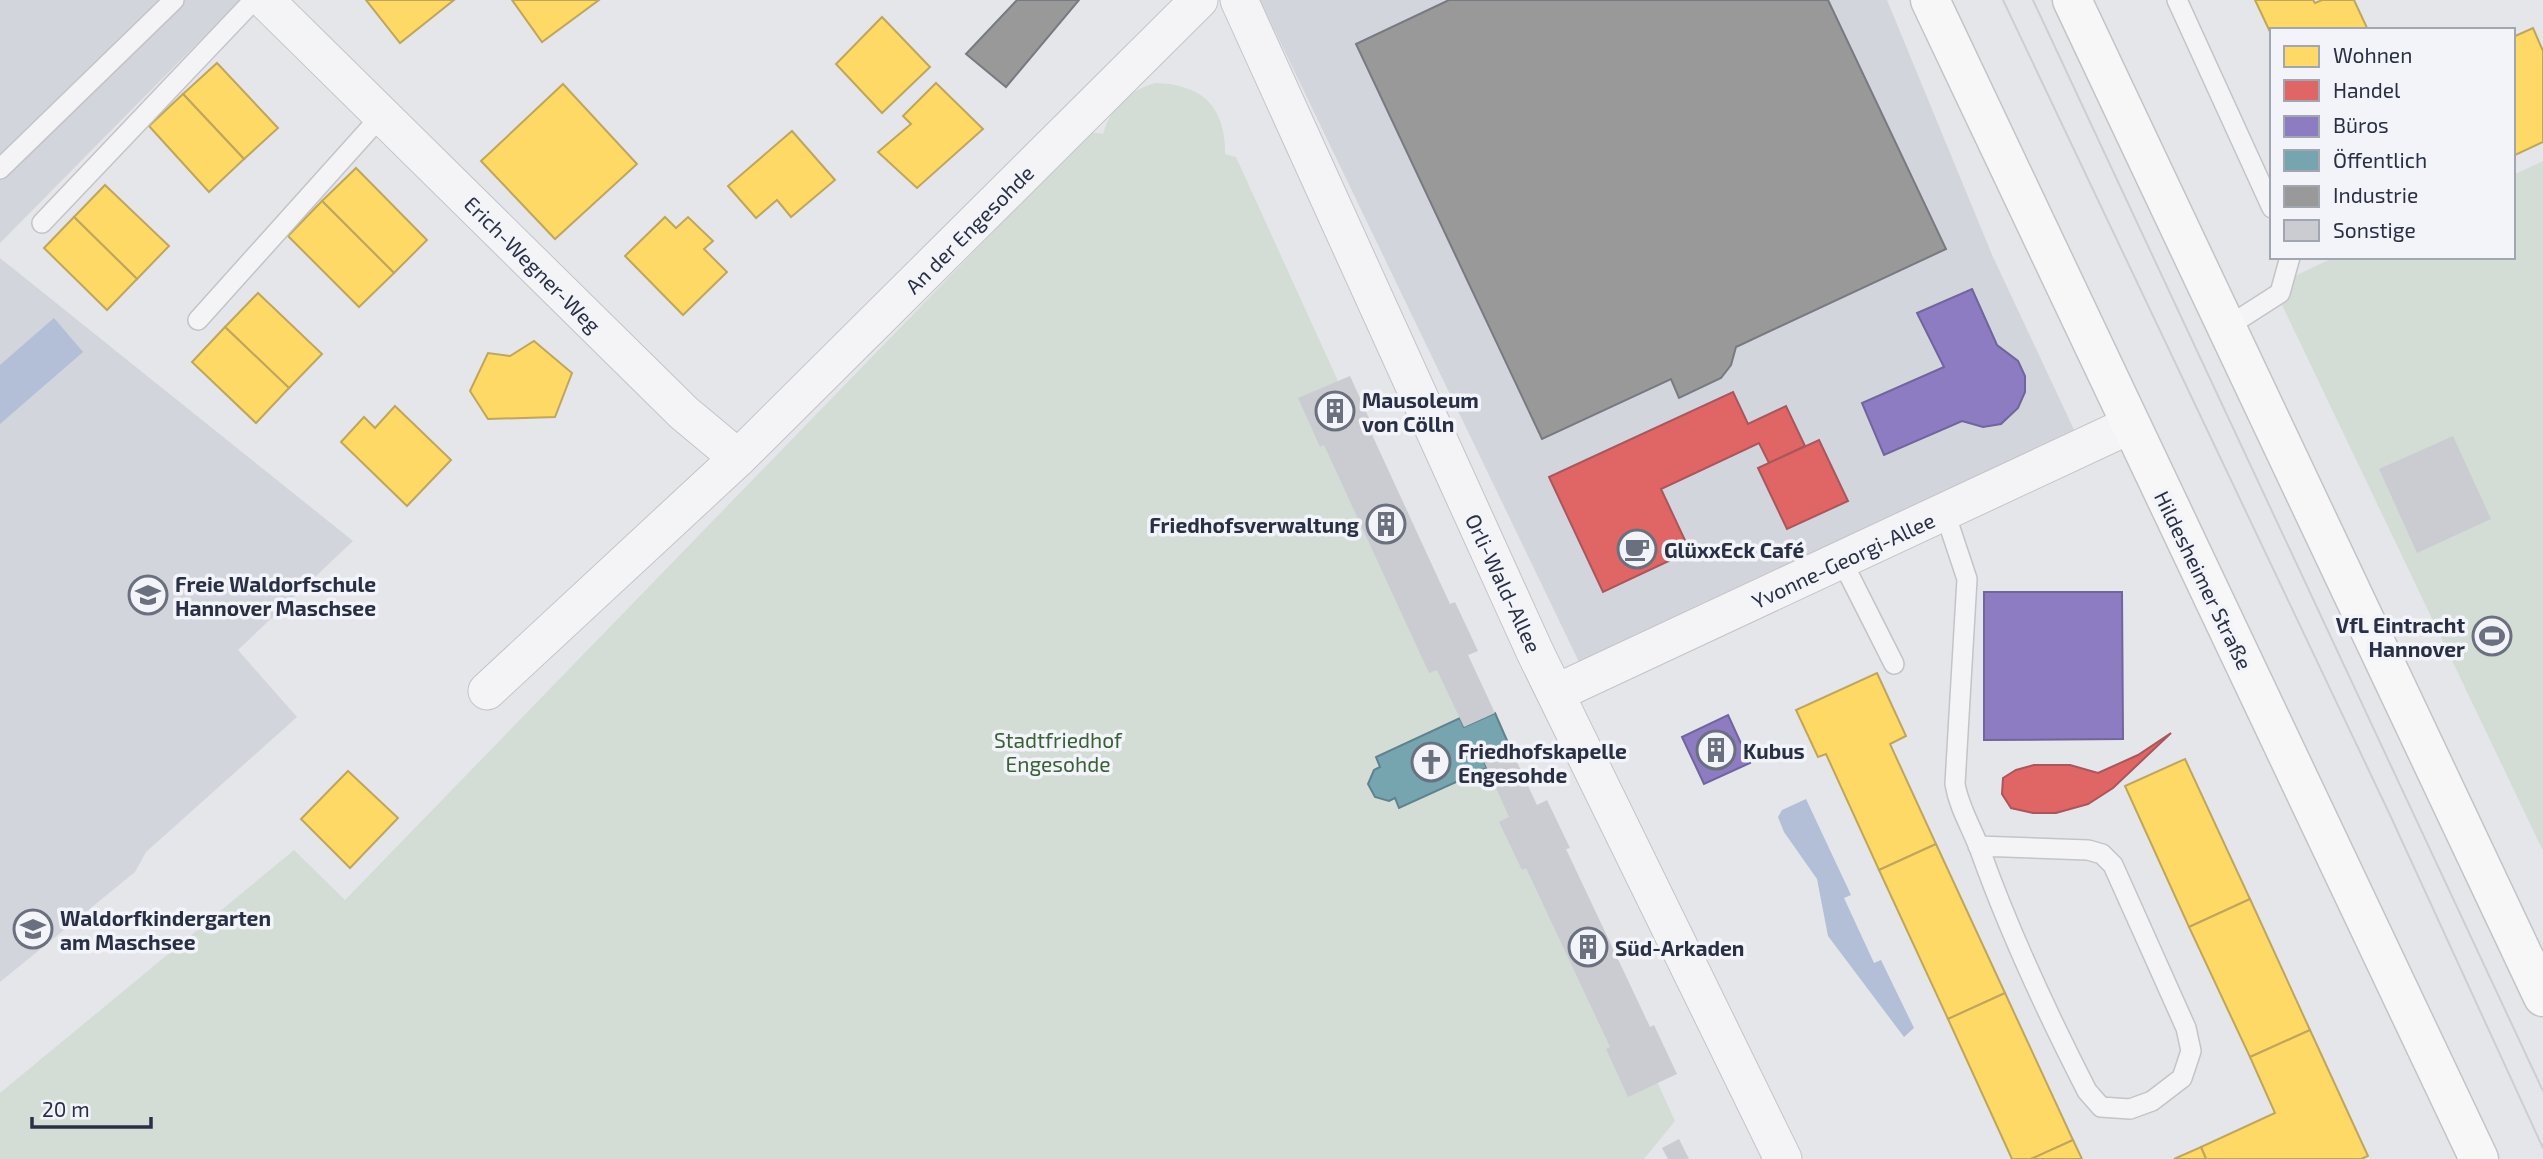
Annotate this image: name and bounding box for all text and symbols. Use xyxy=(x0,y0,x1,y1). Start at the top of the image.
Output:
legend xyxy=(2270,28,2515,259)
text: Wohnen xyxy=(2333,42,2412,67)
text: Handel xyxy=(2333,77,2401,102)
text: Büros xyxy=(2333,112,2389,137)
text: Öffentlich xyxy=(2333,147,2427,172)
street label: An der Engesohde xyxy=(900,160,1038,298)
text: Industrie xyxy=(2333,182,2418,207)
street label: Erich-Wegner-Weg xyxy=(460,191,606,337)
text: Sonstige xyxy=(2333,217,2416,242)
place label: Mausoleum von Cölln xyxy=(1362,387,1479,436)
building icon: Mausoleum von Cölln xyxy=(1314,390,1356,432)
street label: Hildesheimer Straße xyxy=(2150,487,2258,673)
building icon: Friedhofsverwaltung xyxy=(1365,503,1407,545)
street label: Yvonne-Georgi-Allee xyxy=(1748,507,1938,613)
street label: Orli-Wald-Allee xyxy=(1461,510,1547,656)
place label: Friedhofsverwaltung xyxy=(1149,512,1359,537)
cafe icon: GlüxxEck Café xyxy=(1616,528,1658,570)
place label: GlüxxEck Café xyxy=(1664,537,1804,562)
place label: Freie Waldorfschule Hannover Maschsee xyxy=(175,571,376,620)
school or university icon: Freie Waldorfschule Hannover Maschsee xyxy=(127,574,169,616)
place label: VfL Eintracht Hannover xyxy=(2336,612,2465,661)
sports icon: VfL Eintracht Hannover xyxy=(2471,615,2513,657)
park label: Stadtfriedhof Engesohde xyxy=(994,727,1123,776)
building icon: Kubus xyxy=(1695,729,1737,771)
place label: Friedhofskapelle Engesohde xyxy=(1458,738,1627,787)
place label: Kubus xyxy=(1743,738,1805,763)
church icon: Friedhofskapelle Engesohde xyxy=(1410,741,1452,783)
place label: Waldorfkindergarten am Maschsee xyxy=(60,905,271,954)
school or university icon: Waldorfkindergarten am Maschsee xyxy=(12,908,54,950)
building icon: Süd-Arkaden xyxy=(1567,926,1609,968)
place label: Süd-Arkaden xyxy=(1615,935,1744,960)
scale bar xyxy=(32,1086,150,1130)
text: 20 m xyxy=(42,1096,90,1121)

